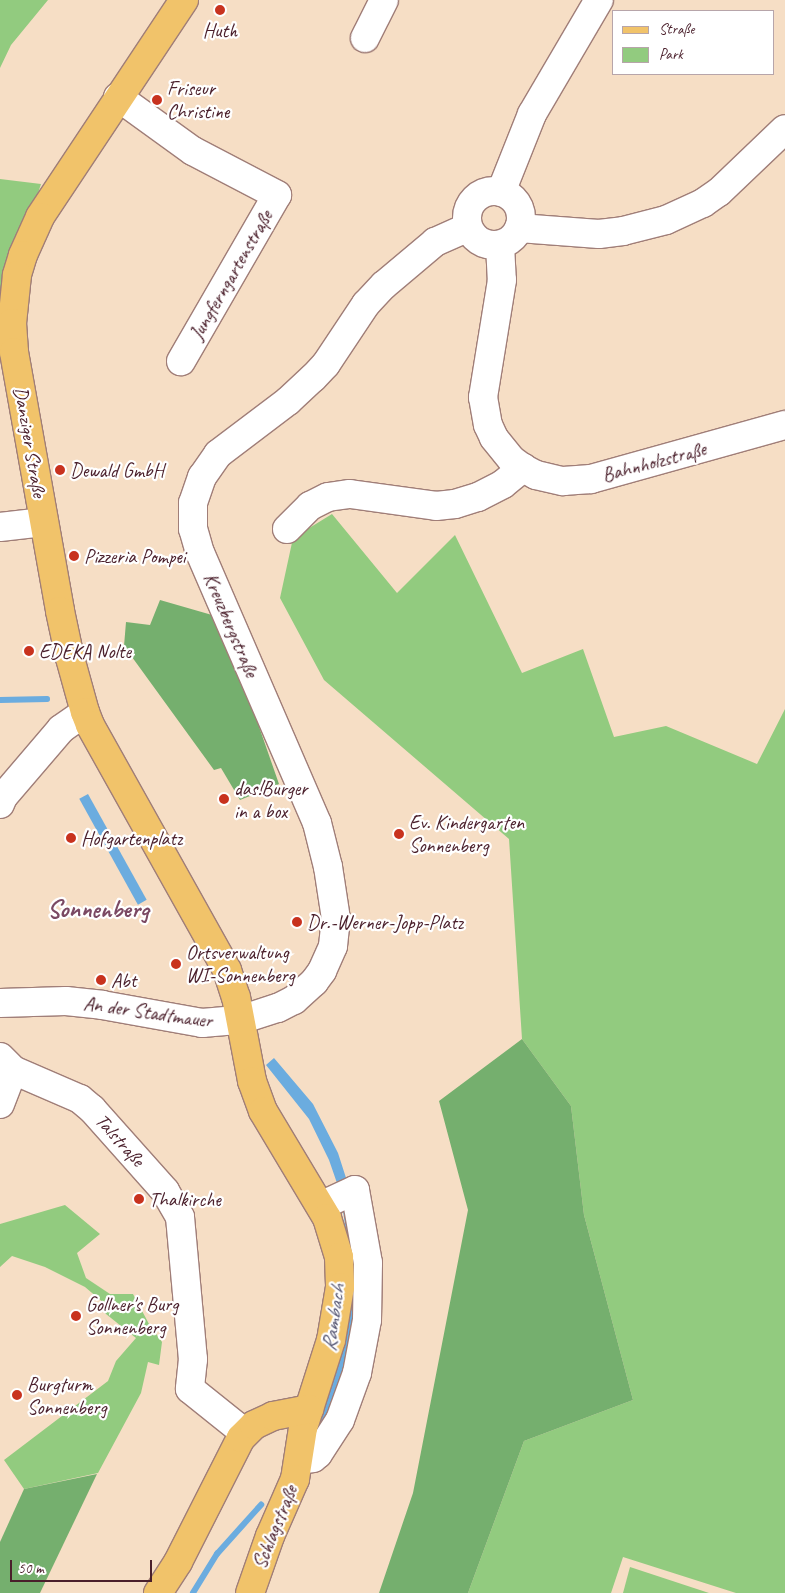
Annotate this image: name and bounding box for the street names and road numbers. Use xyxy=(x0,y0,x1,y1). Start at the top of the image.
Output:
street label: Jungferngartenstraße xyxy=(184,206,278,344)
street label: Danziger Straße xyxy=(8,385,52,499)
street label: Bahnholzstraße xyxy=(599,437,709,487)
street label: Kreuzbergstraße xyxy=(198,569,264,681)
street label: An der Stadtmauer xyxy=(82,991,214,1033)
street label: Talstraße xyxy=(90,1109,150,1171)
street label: Schlagstraße xyxy=(247,1482,303,1572)

